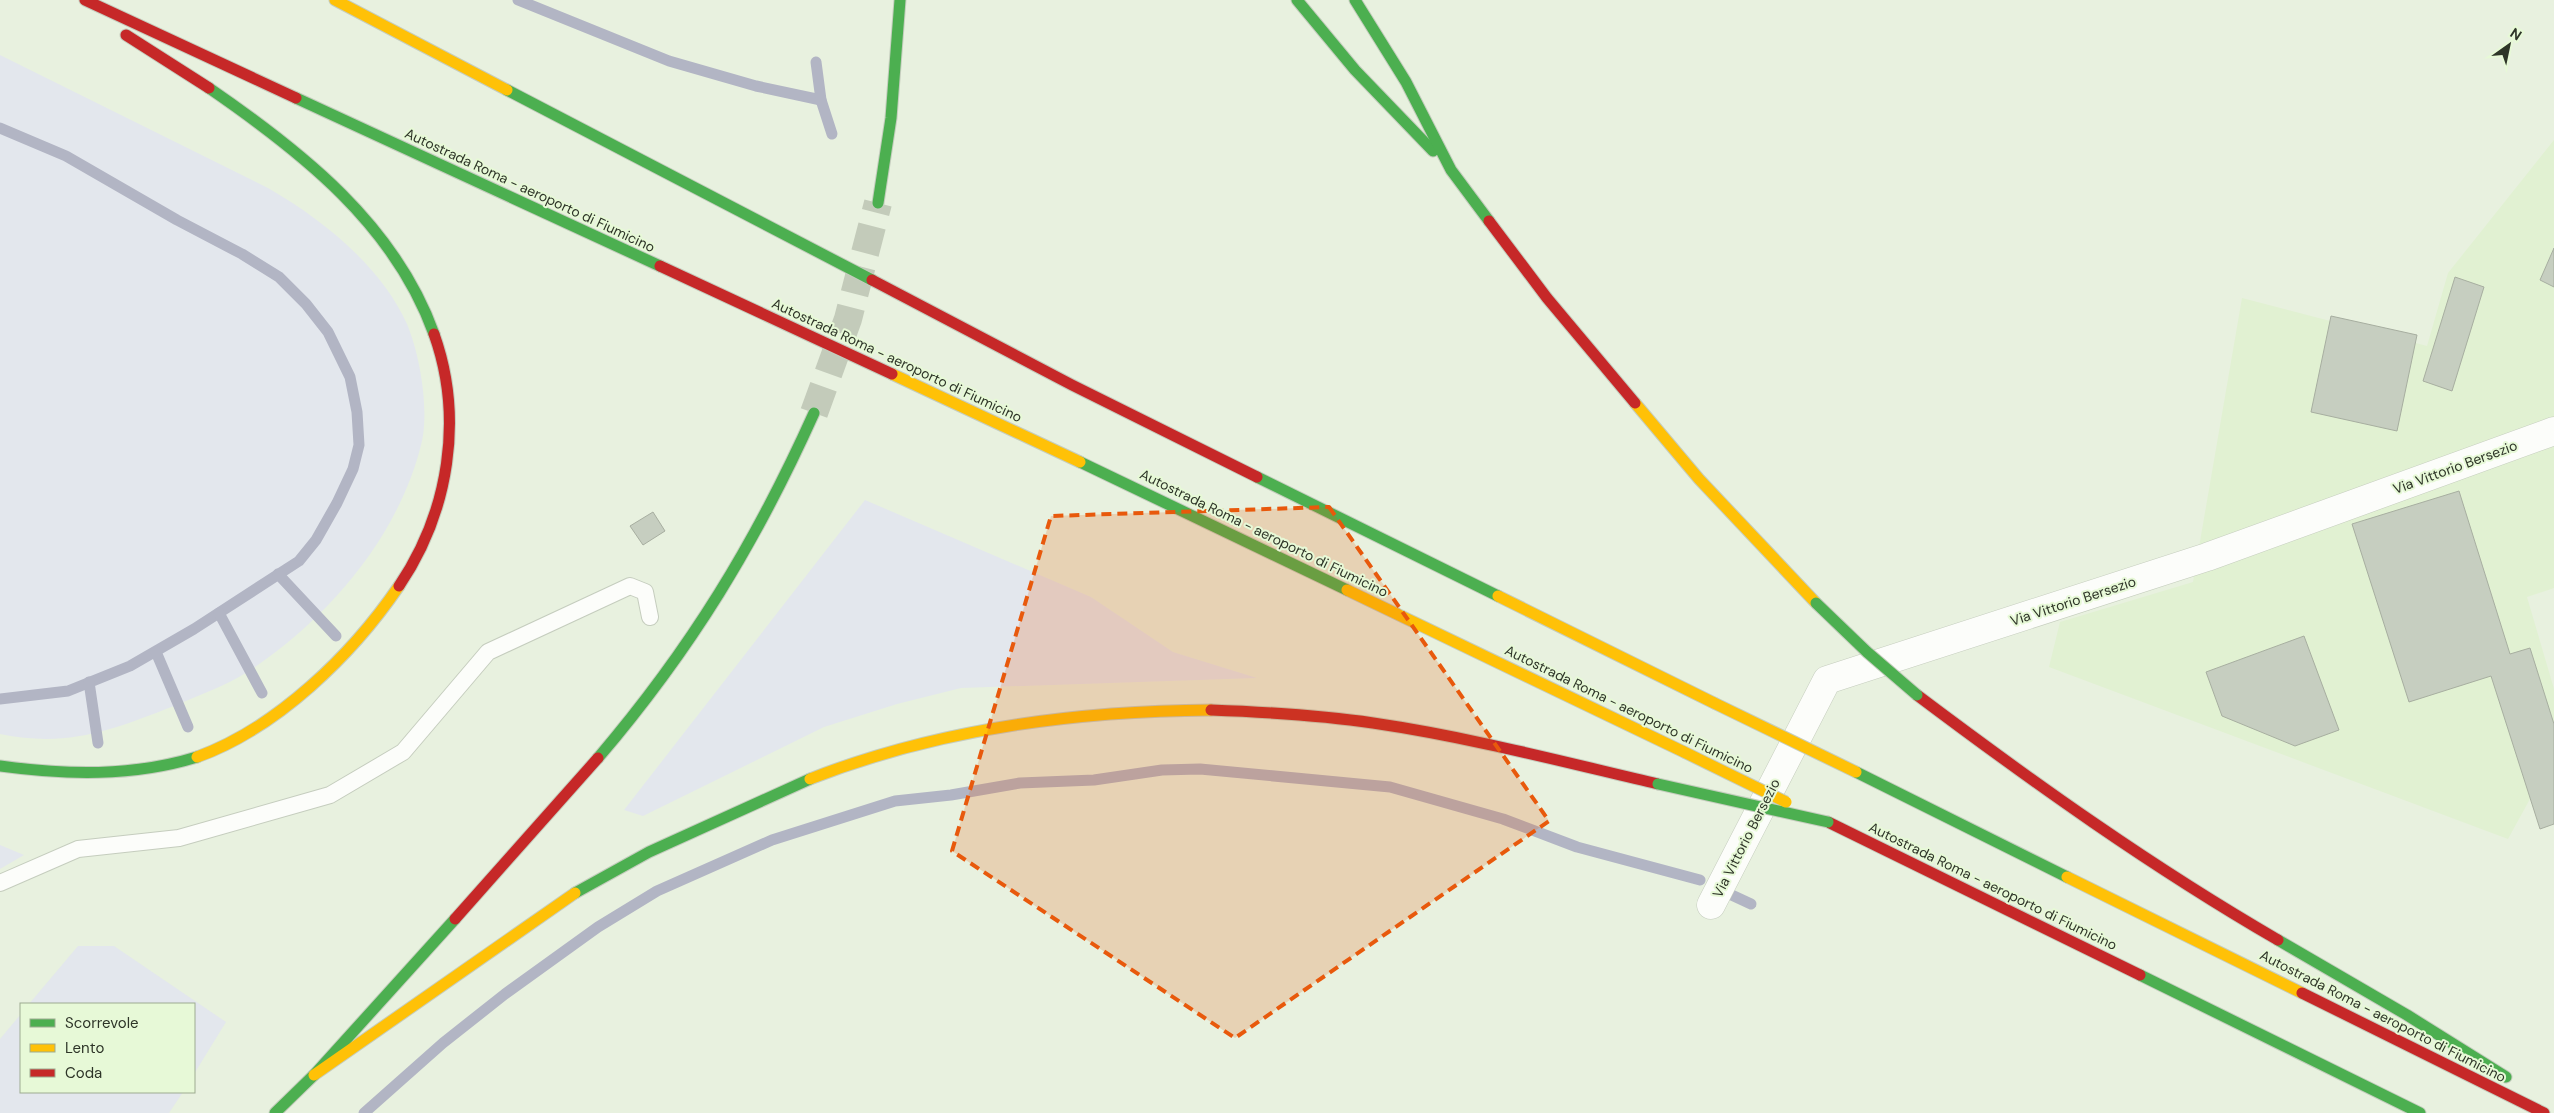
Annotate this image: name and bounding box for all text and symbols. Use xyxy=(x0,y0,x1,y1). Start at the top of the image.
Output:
north arrow xyxy=(2484,20,2534,70)
text: N xyxy=(2507,24,2525,44)
street label: Autostrada Roma - aeroporto di Fiumicino xyxy=(402,124,658,256)
street label: Autostrada Roma - aeroporto di Fiumicino xyxy=(769,294,1025,426)
street label: Via Vittorio Bersezio xyxy=(2390,436,2520,498)
street label: Autostrada Roma - aeroporto di Fiumicino xyxy=(1137,465,1391,601)
street label: Via Vittorio Bersezio xyxy=(2008,572,2138,630)
street label: Autostrada Roma - aeroporto di Fiumicino xyxy=(1502,641,1756,777)
street label: Via Vittorio Bersezio xyxy=(1708,776,1784,900)
street label: Autostrada Roma - aeroporto di Fiumicino xyxy=(1866,818,2120,954)
street label: Autostrada Roma - aeroporto di Fiumicino xyxy=(2257,946,2509,1086)
legend xyxy=(20,1003,195,1093)
text: Scorrevole xyxy=(65,1013,139,1033)
text: Lento xyxy=(65,1038,104,1058)
text: Coda xyxy=(65,1063,102,1083)

